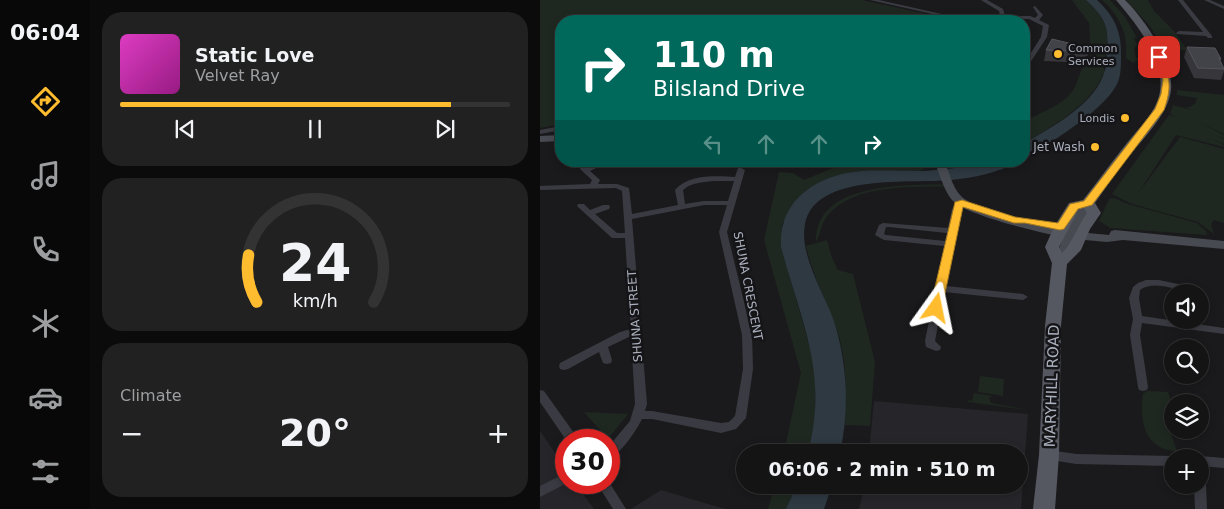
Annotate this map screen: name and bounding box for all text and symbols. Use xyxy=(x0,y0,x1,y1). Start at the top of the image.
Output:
text: 06:04 xyxy=(10,20,80,45)
icon: right xyxy=(570,35,635,100)
text: 110 m xyxy=(653,35,775,75)
pin xyxy=(1138,36,1180,78)
place label: Common Services xyxy=(1068,42,1118,68)
icon: arrive xyxy=(1145,43,1173,71)
text: Static Love xyxy=(195,44,315,66)
marker: Common Services xyxy=(1052,48,1064,60)
text: Velvet Ray xyxy=(195,66,280,85)
text: Bilsland Drive xyxy=(653,76,805,101)
icon: directions xyxy=(28,84,63,119)
place label: Londis xyxy=(1080,112,1115,125)
marker: Londis xyxy=(1119,112,1131,124)
icon: previous xyxy=(171,115,199,143)
icon: pause xyxy=(301,115,329,143)
icon: next xyxy=(431,115,459,143)
icon: left xyxy=(699,130,727,158)
icon: ahead xyxy=(752,130,780,158)
icon: ahead xyxy=(805,130,833,158)
icon: right xyxy=(858,130,886,158)
place label: Jet Wash xyxy=(1032,140,1085,154)
marker: Jet Wash xyxy=(1089,141,1101,153)
icon: music xyxy=(28,158,63,193)
street label: SHUNA CRESCENT xyxy=(731,230,766,342)
icon: phone xyxy=(28,232,63,267)
text: 24 xyxy=(279,233,351,293)
street label: SHUNA STREET xyxy=(625,269,645,362)
position arrow xyxy=(909,281,961,333)
map controls xyxy=(1164,284,1209,494)
button: sound xyxy=(1164,284,1209,329)
text: km/h xyxy=(292,290,338,311)
icon: climate xyxy=(28,306,63,341)
street label: MARYHILL ROAD xyxy=(1041,324,1063,448)
button: search xyxy=(1164,339,1209,384)
icon: car xyxy=(28,380,63,415)
text: Climate xyxy=(120,386,182,405)
button: layers xyxy=(1164,394,1209,439)
text: 20° xyxy=(279,411,351,455)
text: − xyxy=(120,417,143,450)
text: + xyxy=(487,417,510,450)
speed limit sign: 30 xyxy=(555,429,620,494)
button: + xyxy=(1164,449,1209,494)
icon: filters xyxy=(28,454,63,489)
text: 06:06 · 2 min · 510 m xyxy=(768,458,996,480)

